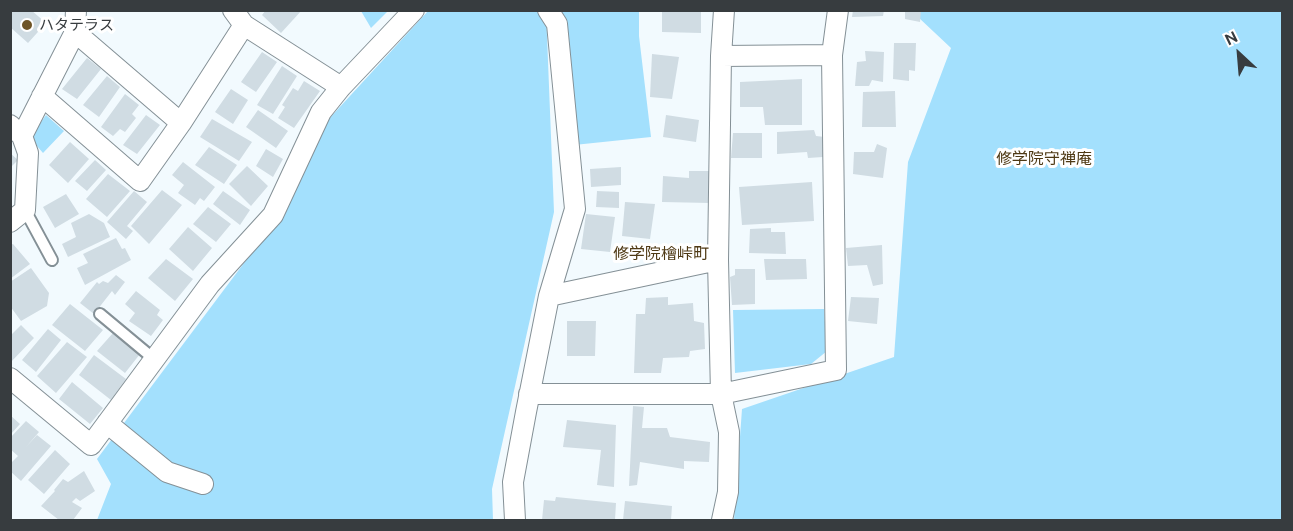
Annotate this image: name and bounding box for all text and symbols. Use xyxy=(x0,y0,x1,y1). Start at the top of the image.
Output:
place label: ハタテラス xyxy=(39,16,114,34)
marker: ハタテラス xyxy=(20,18,34,32)
north arrow xyxy=(1209,24,1269,84)
text: N xyxy=(1222,27,1240,49)
district label: 修学院守禅庵 xyxy=(996,149,1092,169)
district label: 修学院檜峠町 xyxy=(613,244,709,264)

